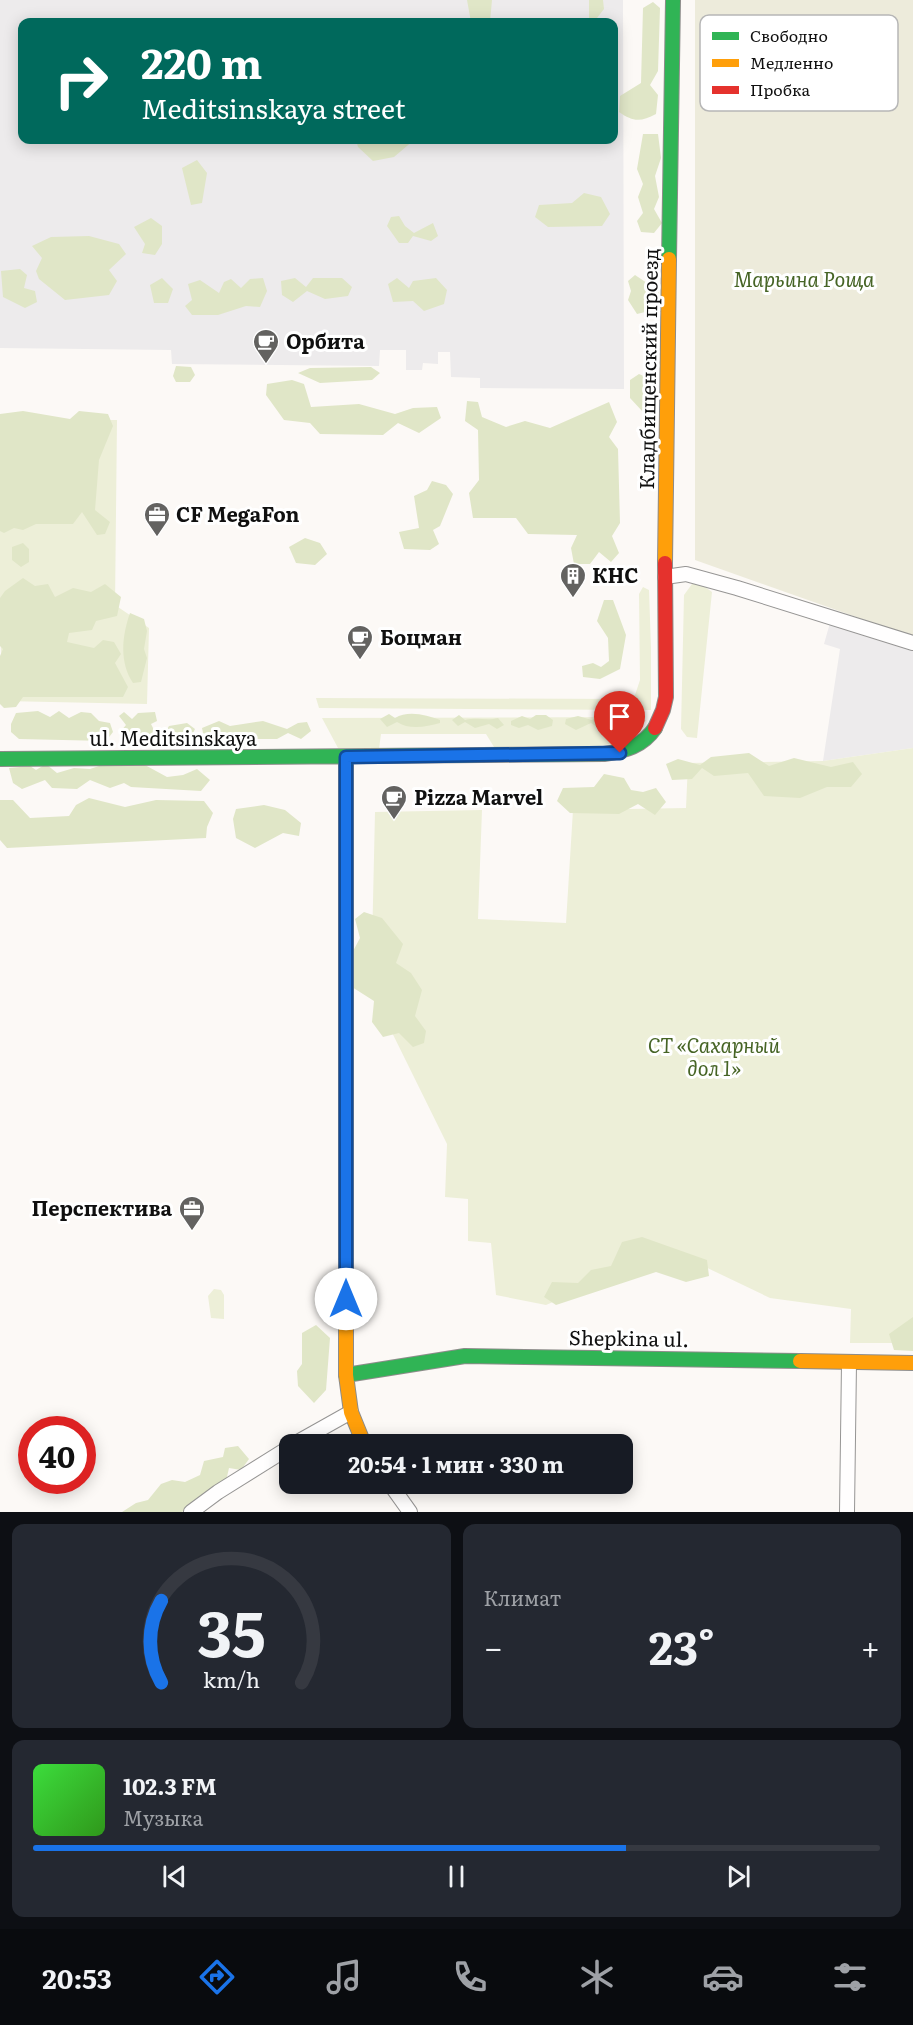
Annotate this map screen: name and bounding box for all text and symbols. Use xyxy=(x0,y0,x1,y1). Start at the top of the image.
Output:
legend xyxy=(700,15,898,111)
text: Свободно xyxy=(750,23,828,47)
text: 220 m xyxy=(141,30,262,92)
icon: right xyxy=(42,42,120,120)
text: Медленно xyxy=(750,50,833,74)
text: Пробка xyxy=(750,77,811,101)
text: Meditsinskaya street xyxy=(141,87,406,127)
street label: Кладбищенский проезд xyxy=(630,248,664,490)
park label: Марьина Роща xyxy=(734,263,875,293)
place label: Орбита xyxy=(286,325,365,355)
cafe icon: Орбита xyxy=(251,327,281,365)
place label: CF MegaFon xyxy=(176,498,299,528)
office icon: CF MegaFon xyxy=(142,500,172,538)
place label: КНС xyxy=(592,559,638,589)
building icon: КНС xyxy=(558,561,588,599)
place label: Боцман xyxy=(380,621,462,651)
cafe icon: Боцман xyxy=(345,623,375,661)
pin xyxy=(594,691,645,753)
icon: arrive xyxy=(603,700,636,733)
street label: ul. Meditsinskaya xyxy=(89,722,257,752)
place label: Pizza Marvel xyxy=(414,781,543,811)
cafe icon: Pizza Marvel xyxy=(379,783,409,821)
park label: СТ «Сахарный дол 1» xyxy=(648,1029,780,1082)
place label: Перспектива xyxy=(31,1192,172,1222)
office icon: Перспектива xyxy=(177,1194,207,1232)
position arrow xyxy=(314,1267,378,1331)
street label: Shepkina ul. xyxy=(569,1321,689,1353)
speed limit sign: 40 xyxy=(18,1416,96,1494)
text: 20:54 · 1 мин · 330 m xyxy=(348,1447,564,1480)
text: Климат xyxy=(484,1582,561,1612)
text: 35 xyxy=(197,1584,265,1676)
text: 23° xyxy=(649,1612,715,1679)
text: − xyxy=(484,1621,503,1670)
text: + xyxy=(861,1621,880,1670)
text: km/h xyxy=(203,1663,260,1695)
text: 102.3 FM xyxy=(123,1769,217,1802)
text: Музыка xyxy=(123,1802,203,1832)
icon: previous xyxy=(158,1860,191,1893)
icon: pause xyxy=(440,1860,473,1893)
icon: next xyxy=(722,1860,755,1893)
icon: directions xyxy=(196,1956,238,1998)
icon: music xyxy=(323,1956,365,1998)
icon: phone xyxy=(449,1956,491,1998)
icon: climate xyxy=(576,1956,618,1998)
icon: car xyxy=(702,1956,744,1998)
icon: filters xyxy=(829,1956,871,1998)
text: 20:53 xyxy=(42,1957,112,1997)

